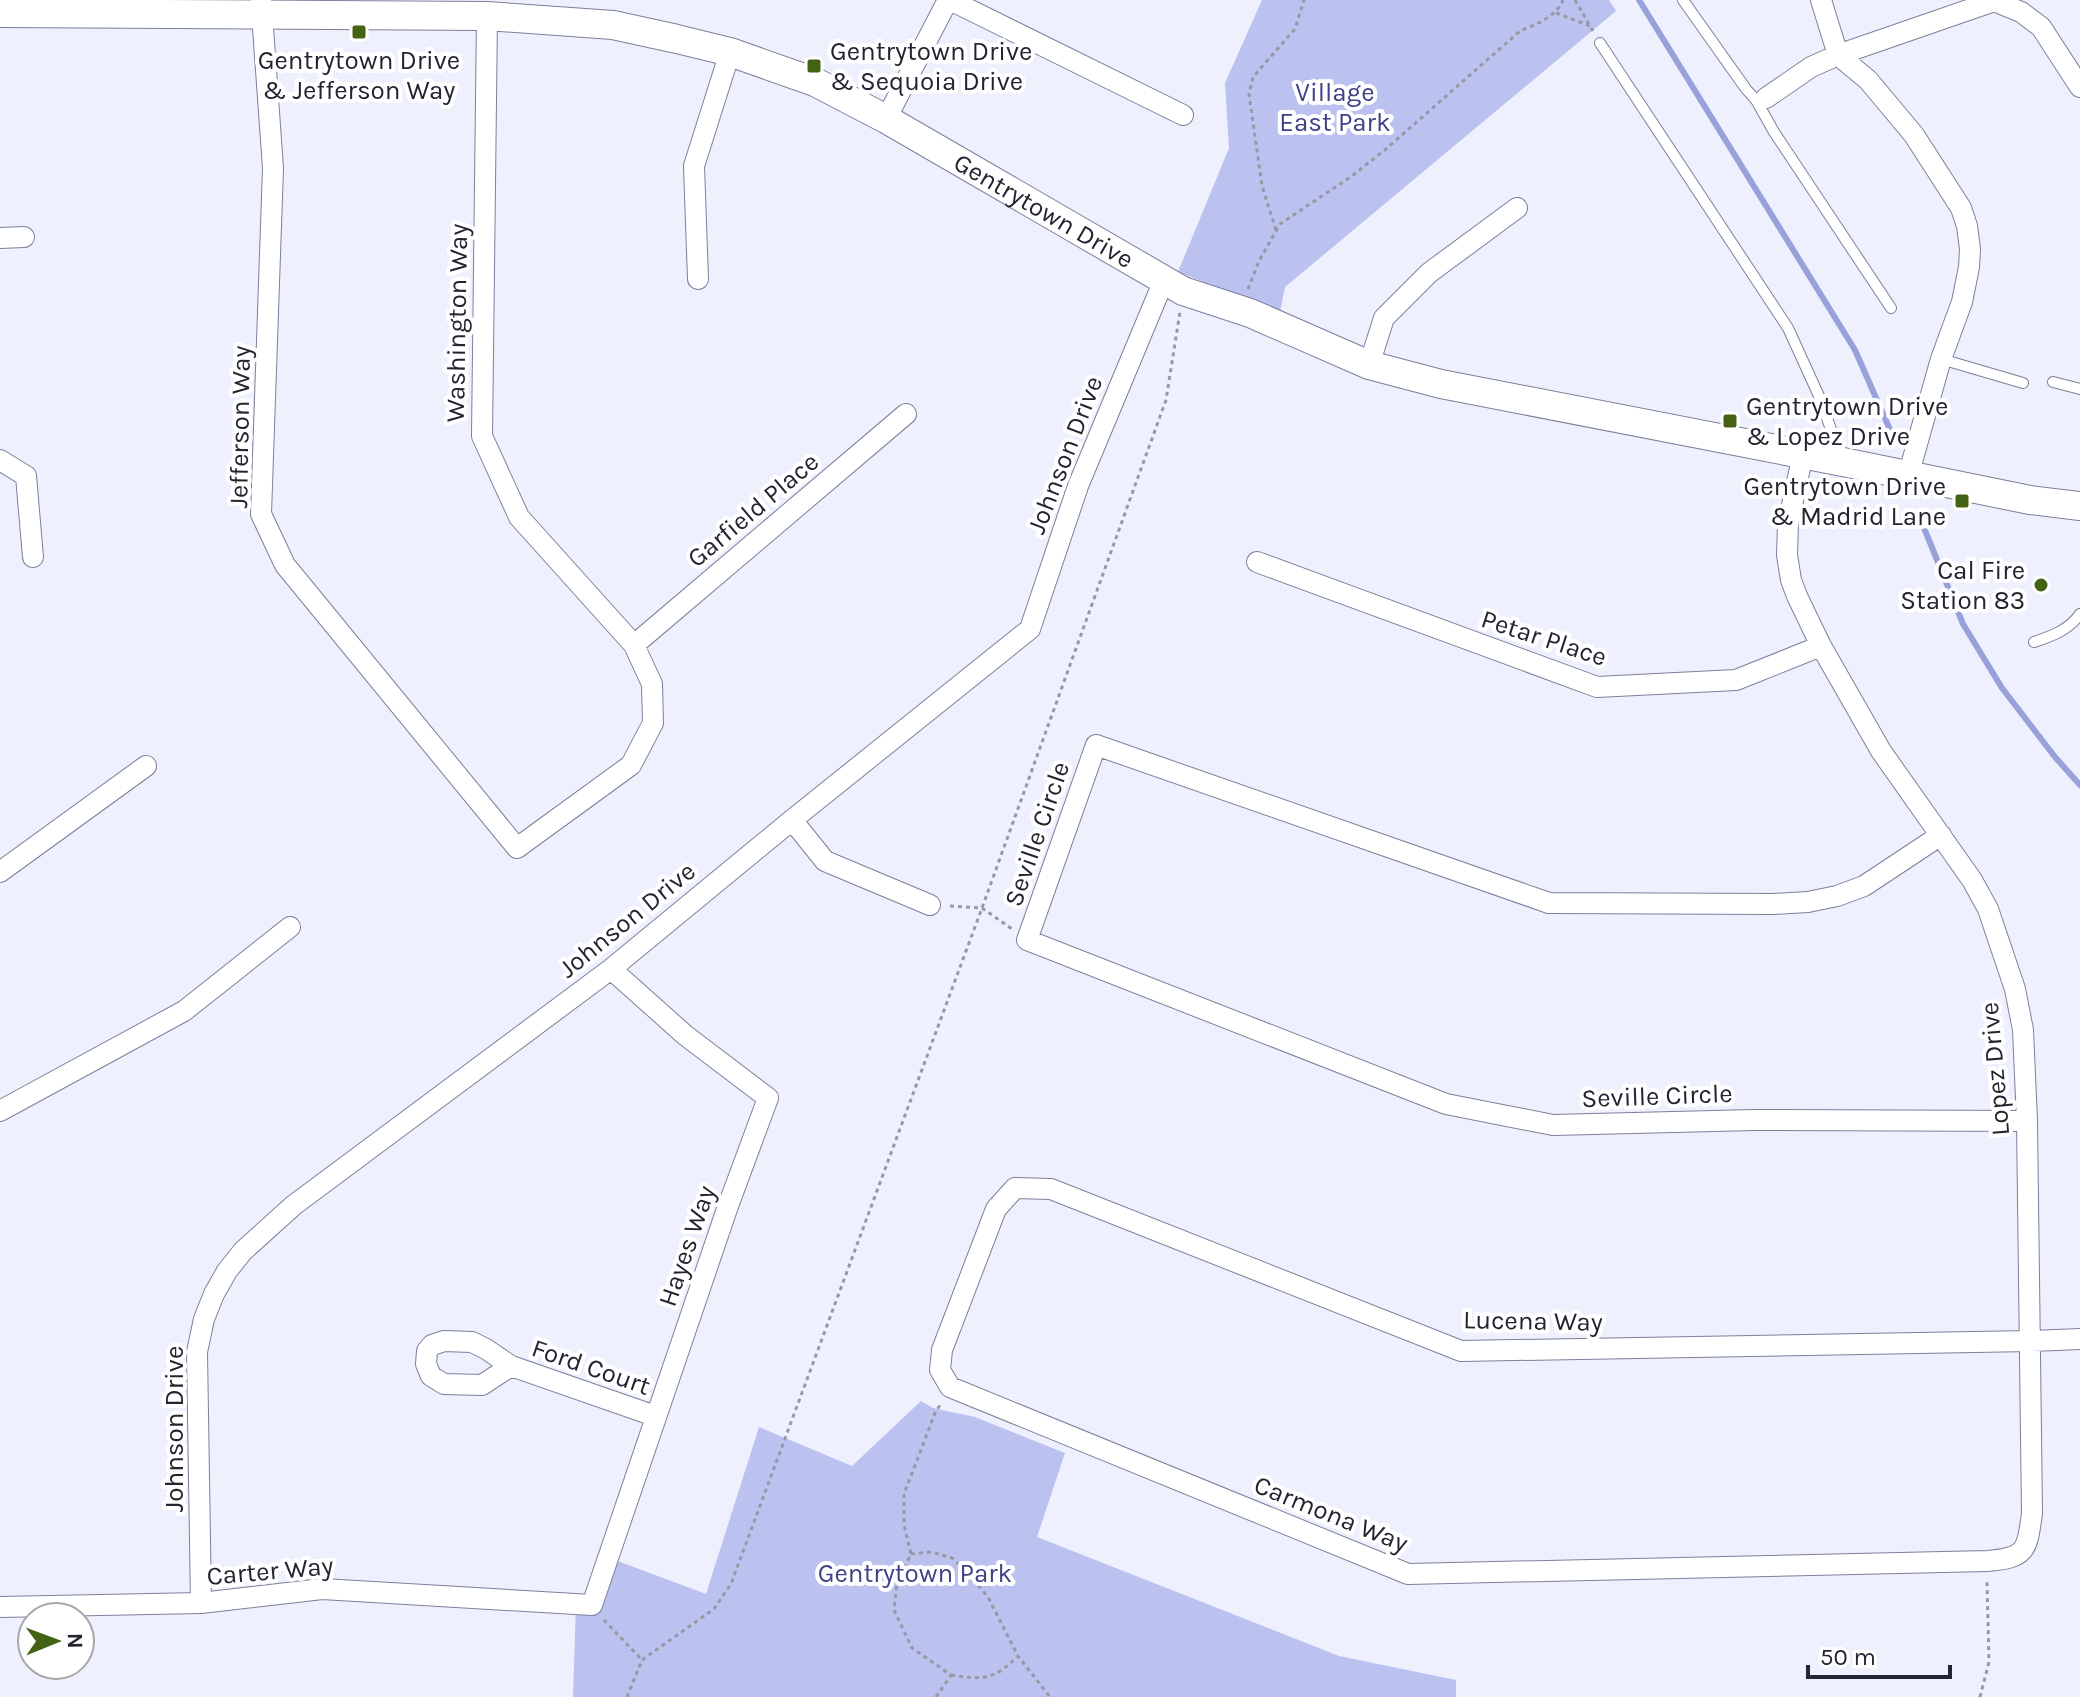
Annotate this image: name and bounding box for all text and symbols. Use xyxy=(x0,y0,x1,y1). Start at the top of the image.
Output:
marker: Gentrytown Drive & Jefferson Way xyxy=(350,23,368,41)
place label: Gentrytown Drive & Sequoia Drive xyxy=(830,36,1032,97)
place label: Gentrytown Drive & Jefferson Way xyxy=(258,45,460,106)
marker: Gentrytown Drive & Sequoia Drive xyxy=(805,57,823,75)
park label: Village East Park xyxy=(1279,77,1391,138)
street label: Gentrytown Drive xyxy=(948,146,1139,275)
street label: Washington Way xyxy=(440,223,474,423)
street label: Jefferson Way xyxy=(223,345,257,509)
street label: Johnson Drive xyxy=(1021,372,1109,538)
place label: Gentrytown Drive & Lopez Drive xyxy=(1746,391,1948,452)
marker: Gentrytown Drive & Lopez Drive xyxy=(1721,412,1739,430)
street label: Garfield Place xyxy=(681,446,825,574)
place label: Gentrytown Drive & Madrid Lane xyxy=(1744,471,1946,532)
marker: Gentrytown Drive & Madrid Lane xyxy=(1953,492,1971,510)
place label: Cal Fire Station 83 xyxy=(1900,555,2025,616)
marker: Cal Fire Station 83 xyxy=(2032,576,2050,594)
street label: Petar Place xyxy=(1477,603,1611,673)
street label: Seville Circle xyxy=(998,758,1076,910)
street label: Johnson Drive xyxy=(553,856,701,984)
street label: Lopez Drive xyxy=(1974,1001,2016,1137)
street label: Seville Circle xyxy=(1581,1078,1733,1114)
street label: Hayes Way xyxy=(652,1181,722,1311)
street label: Lucena Way xyxy=(1463,1304,1603,1338)
street label: Ford Court xyxy=(528,1332,654,1402)
street label: Johnson Drive xyxy=(159,1346,190,1512)
street label: Carmona Way xyxy=(1250,1469,1412,1559)
street label: Carter Way xyxy=(205,1550,335,1592)
park label: Gentrytown Park xyxy=(818,1558,1012,1589)
north arrow xyxy=(16,1601,96,1681)
scale bar xyxy=(1808,1629,1950,1679)
text: N xyxy=(62,1633,88,1649)
text: 50 m xyxy=(1820,1643,1876,1671)

